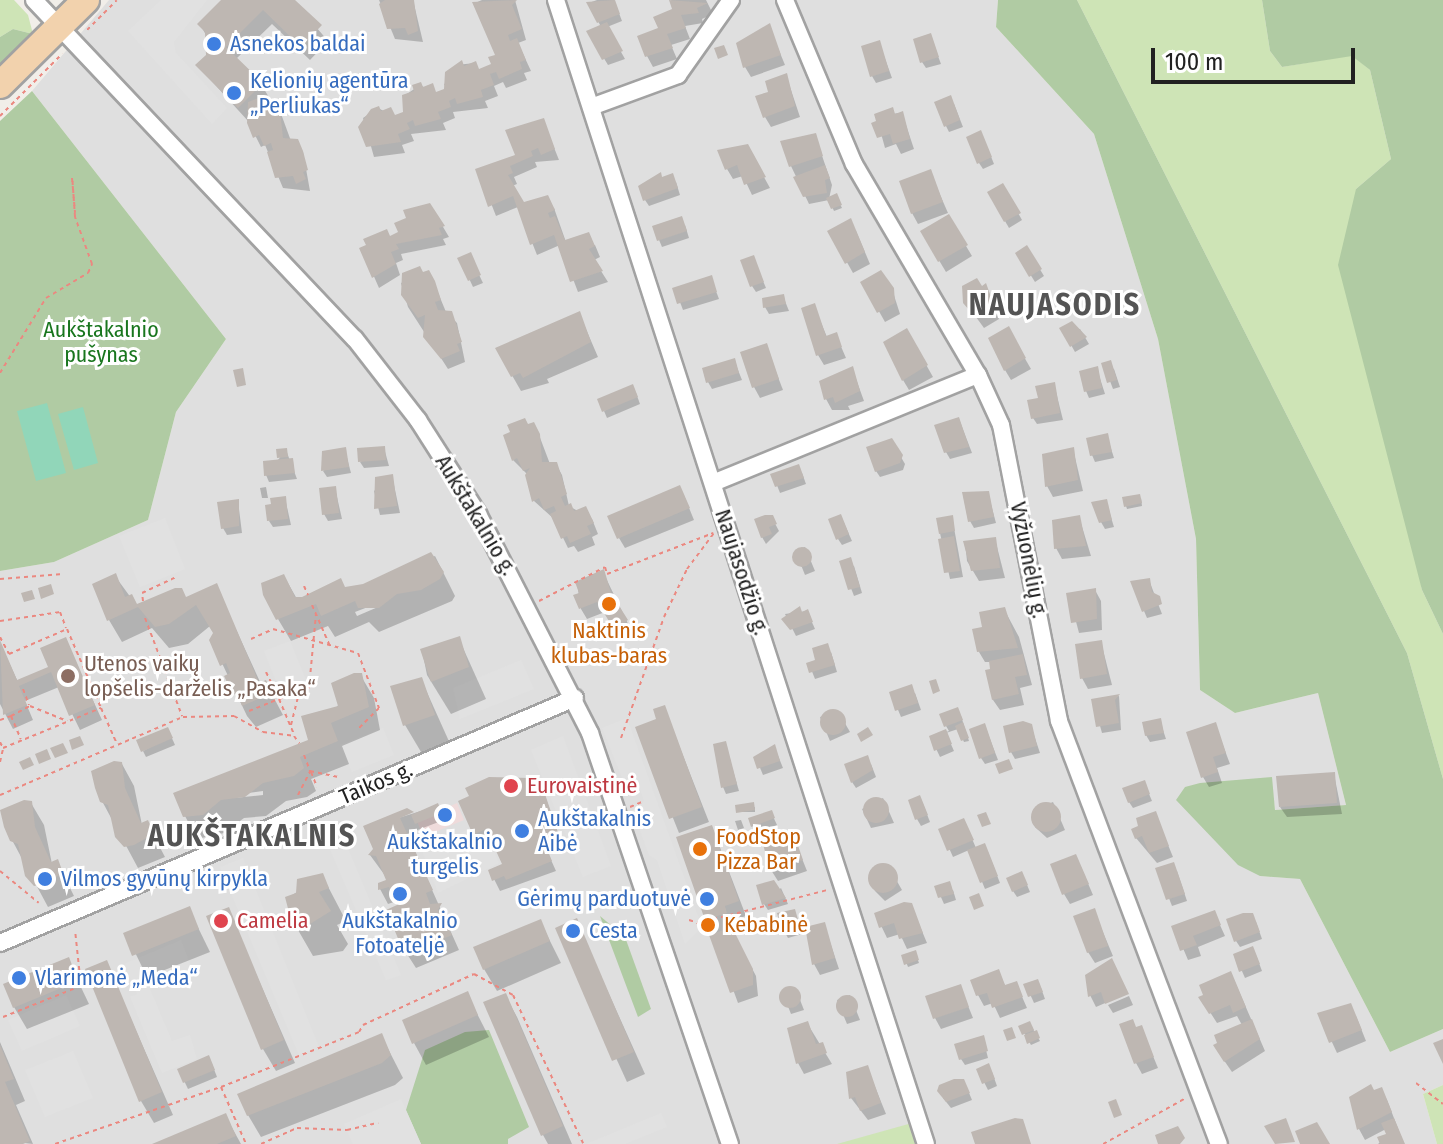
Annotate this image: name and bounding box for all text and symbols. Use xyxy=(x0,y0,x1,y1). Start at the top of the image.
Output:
place label: Asnekos baldai xyxy=(230,31,365,57)
scale bar xyxy=(1155,32,1359,82)
marker: Asnekos baldai xyxy=(205,35,223,53)
text: 100 m xyxy=(1165,48,1223,76)
place label: Kelionių agentūra „Perliukas“ xyxy=(250,67,408,118)
marker: Kelionių agentūra „Perliukas“ xyxy=(225,84,243,102)
district label: NAUJASODIS xyxy=(969,287,1141,323)
park label: Aukštakalnio pušynas xyxy=(43,316,159,368)
street label: Aukštakalnio g. xyxy=(430,450,522,580)
street label: Vyžuonėlių g. xyxy=(1005,500,1053,620)
street label: Naujasodžio g. xyxy=(709,506,775,638)
marker: Naktinis klubas-baras xyxy=(600,595,618,613)
place label: Naktinis klubas-baras xyxy=(551,617,667,668)
place label: Utenos vaikų lopšelis-darželis „Pasaka“ xyxy=(84,650,316,702)
marker: Utenos vaikų lopšelis-darželis „Pasaka“ xyxy=(59,667,77,685)
street label: Taikos g. xyxy=(336,756,416,810)
place label: Eurovaistinė xyxy=(527,773,637,799)
marker: Eurovaistinė xyxy=(502,777,520,795)
place label: Aukštakalnis Aibė xyxy=(538,805,651,856)
marker: Aukštakalnio turgelis xyxy=(436,806,454,824)
district label: AUKŠTAKALNIS xyxy=(148,818,356,854)
marker: Aukštakalnis Aibė xyxy=(513,822,531,840)
place label: FoodStop Pizza Bar xyxy=(716,823,801,874)
place label: Aukštakalnio turgelis xyxy=(387,828,503,880)
marker: FoodStop Pizza Bar xyxy=(691,840,709,858)
place label: Vilmos gyvūnų kirpykla xyxy=(61,866,268,892)
marker: Vilmos gyvūnų kirpykla xyxy=(36,870,54,888)
marker: Aukštakalnio Fotoateljė xyxy=(391,885,409,903)
place label: Gėrimų parduotuvė xyxy=(517,886,691,912)
marker: Gėrimų parduotuvė xyxy=(698,890,716,908)
place label: Aukštakalnio Fotoateljė xyxy=(342,907,458,958)
place label: Camelia xyxy=(237,908,309,934)
marker: Camelia xyxy=(212,912,230,930)
place label: Kebabinė xyxy=(724,912,808,938)
marker: Kebabinė xyxy=(699,916,717,934)
place label: Cesta xyxy=(589,918,638,944)
marker: Cesta xyxy=(564,922,582,940)
place label: Vlarimonė „Meda“ xyxy=(35,965,198,991)
marker: Vlarimonė „Meda“ xyxy=(10,969,28,987)

